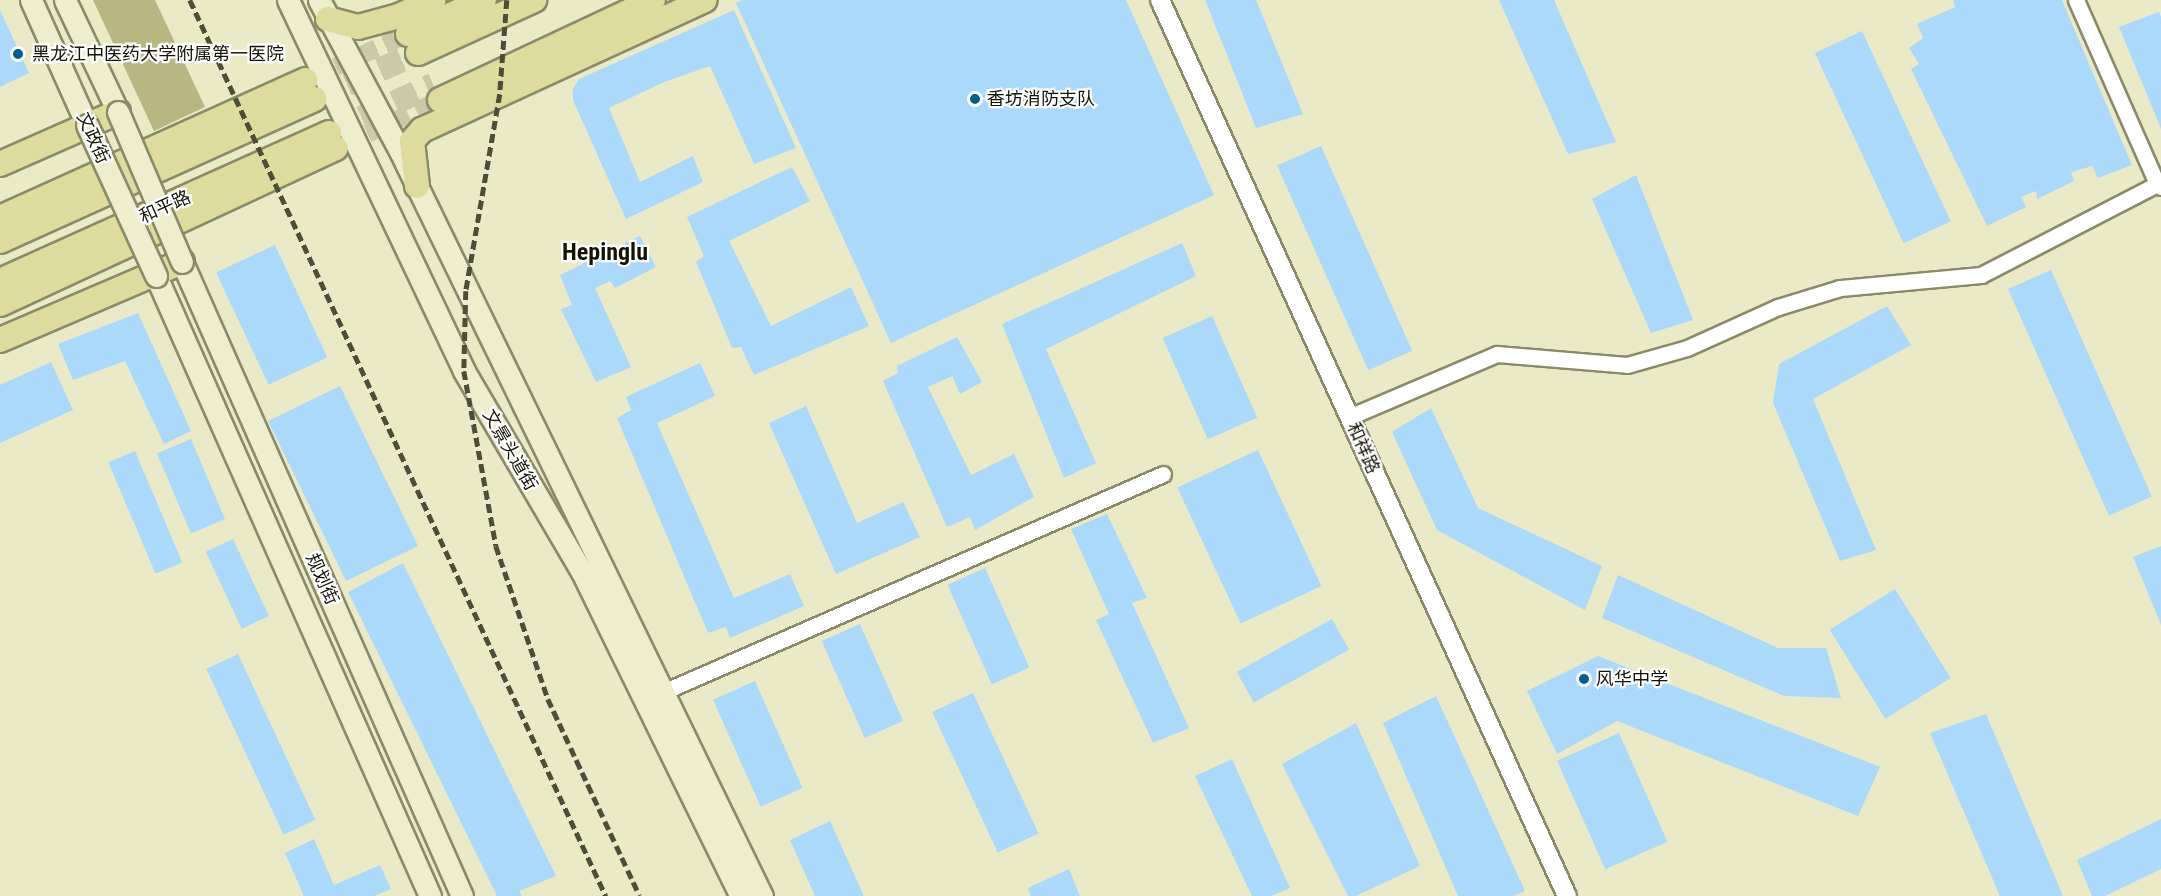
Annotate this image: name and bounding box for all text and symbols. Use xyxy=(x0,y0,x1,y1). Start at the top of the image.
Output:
place label: 黑龙江中医药大学附属第一医院 xyxy=(32,43,284,65)
marker: 黑龙江中医药大学附属第一医院 xyxy=(9,45,27,63)
place label: 香坊消防支队 xyxy=(987,88,1095,110)
marker: 香坊消防支队 xyxy=(968,92,982,106)
street label: 文政街 xyxy=(72,109,114,167)
street label: 和平路 xyxy=(136,186,194,228)
district label: Hepinglu xyxy=(562,239,648,267)
street label: 文景头道街 xyxy=(478,406,542,494)
street label: 和祥路 xyxy=(1342,419,1384,477)
street label: 规划街 xyxy=(301,550,343,608)
place label: 风华中学 xyxy=(1596,668,1668,690)
marker: 风华中学 xyxy=(1577,672,1591,686)

